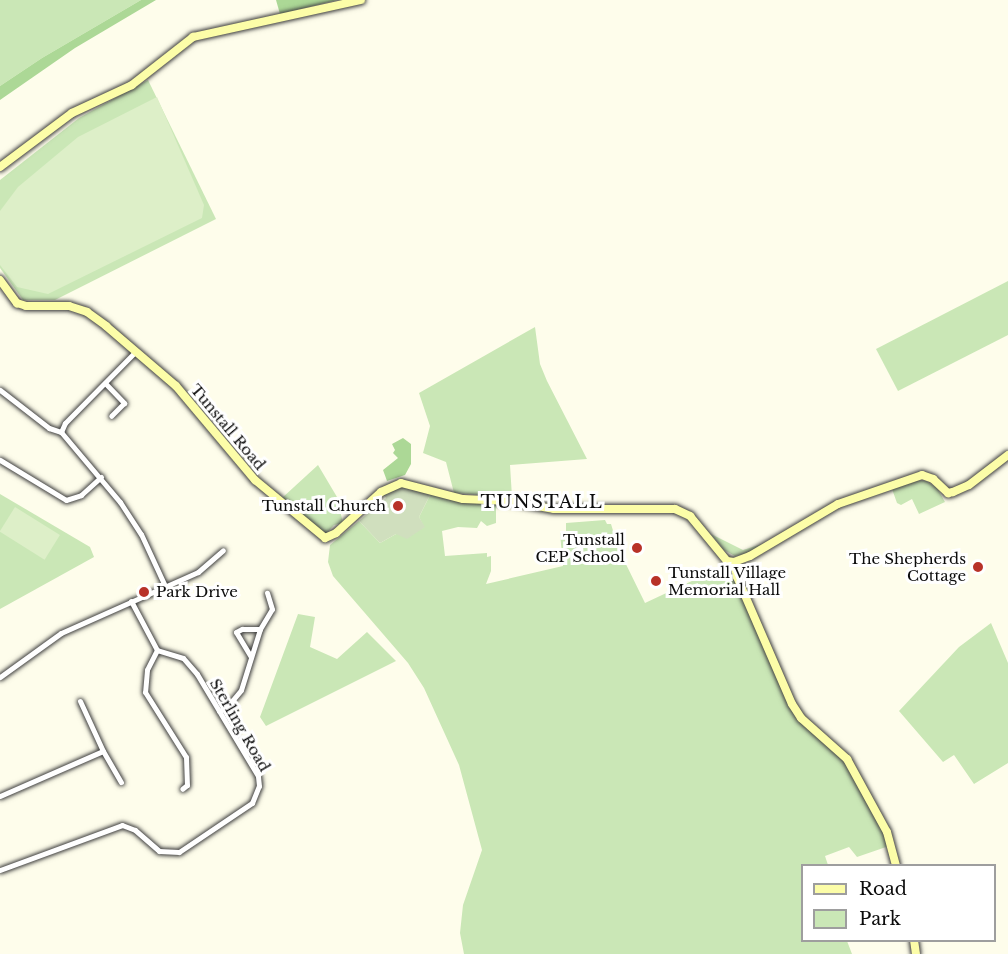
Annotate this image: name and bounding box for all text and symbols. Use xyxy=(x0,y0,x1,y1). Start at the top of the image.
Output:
street label: Tunstall Road xyxy=(187,380,269,474)
district label: TUNSTALL xyxy=(481,491,603,513)
place label: Tunstall Church xyxy=(262,497,386,515)
marker: Tunstall Church xyxy=(391,499,405,513)
place label: Tunstall CEP School xyxy=(535,530,625,565)
marker: Tunstall CEP School xyxy=(630,541,644,555)
place label: The Shepherds Cottage xyxy=(849,549,966,584)
marker: The Shepherds Cottage xyxy=(971,560,985,574)
place label: Tunstall Village Memorial Hall xyxy=(668,563,787,598)
marker: Tunstall Village Memorial Hall xyxy=(649,574,663,588)
place label: Park Drive xyxy=(156,583,238,601)
marker: Park Drive xyxy=(137,585,151,599)
street label: Sterling Road xyxy=(206,675,274,775)
legend xyxy=(801,864,996,942)
text: Road xyxy=(859,878,907,900)
text: Park xyxy=(859,908,901,930)

